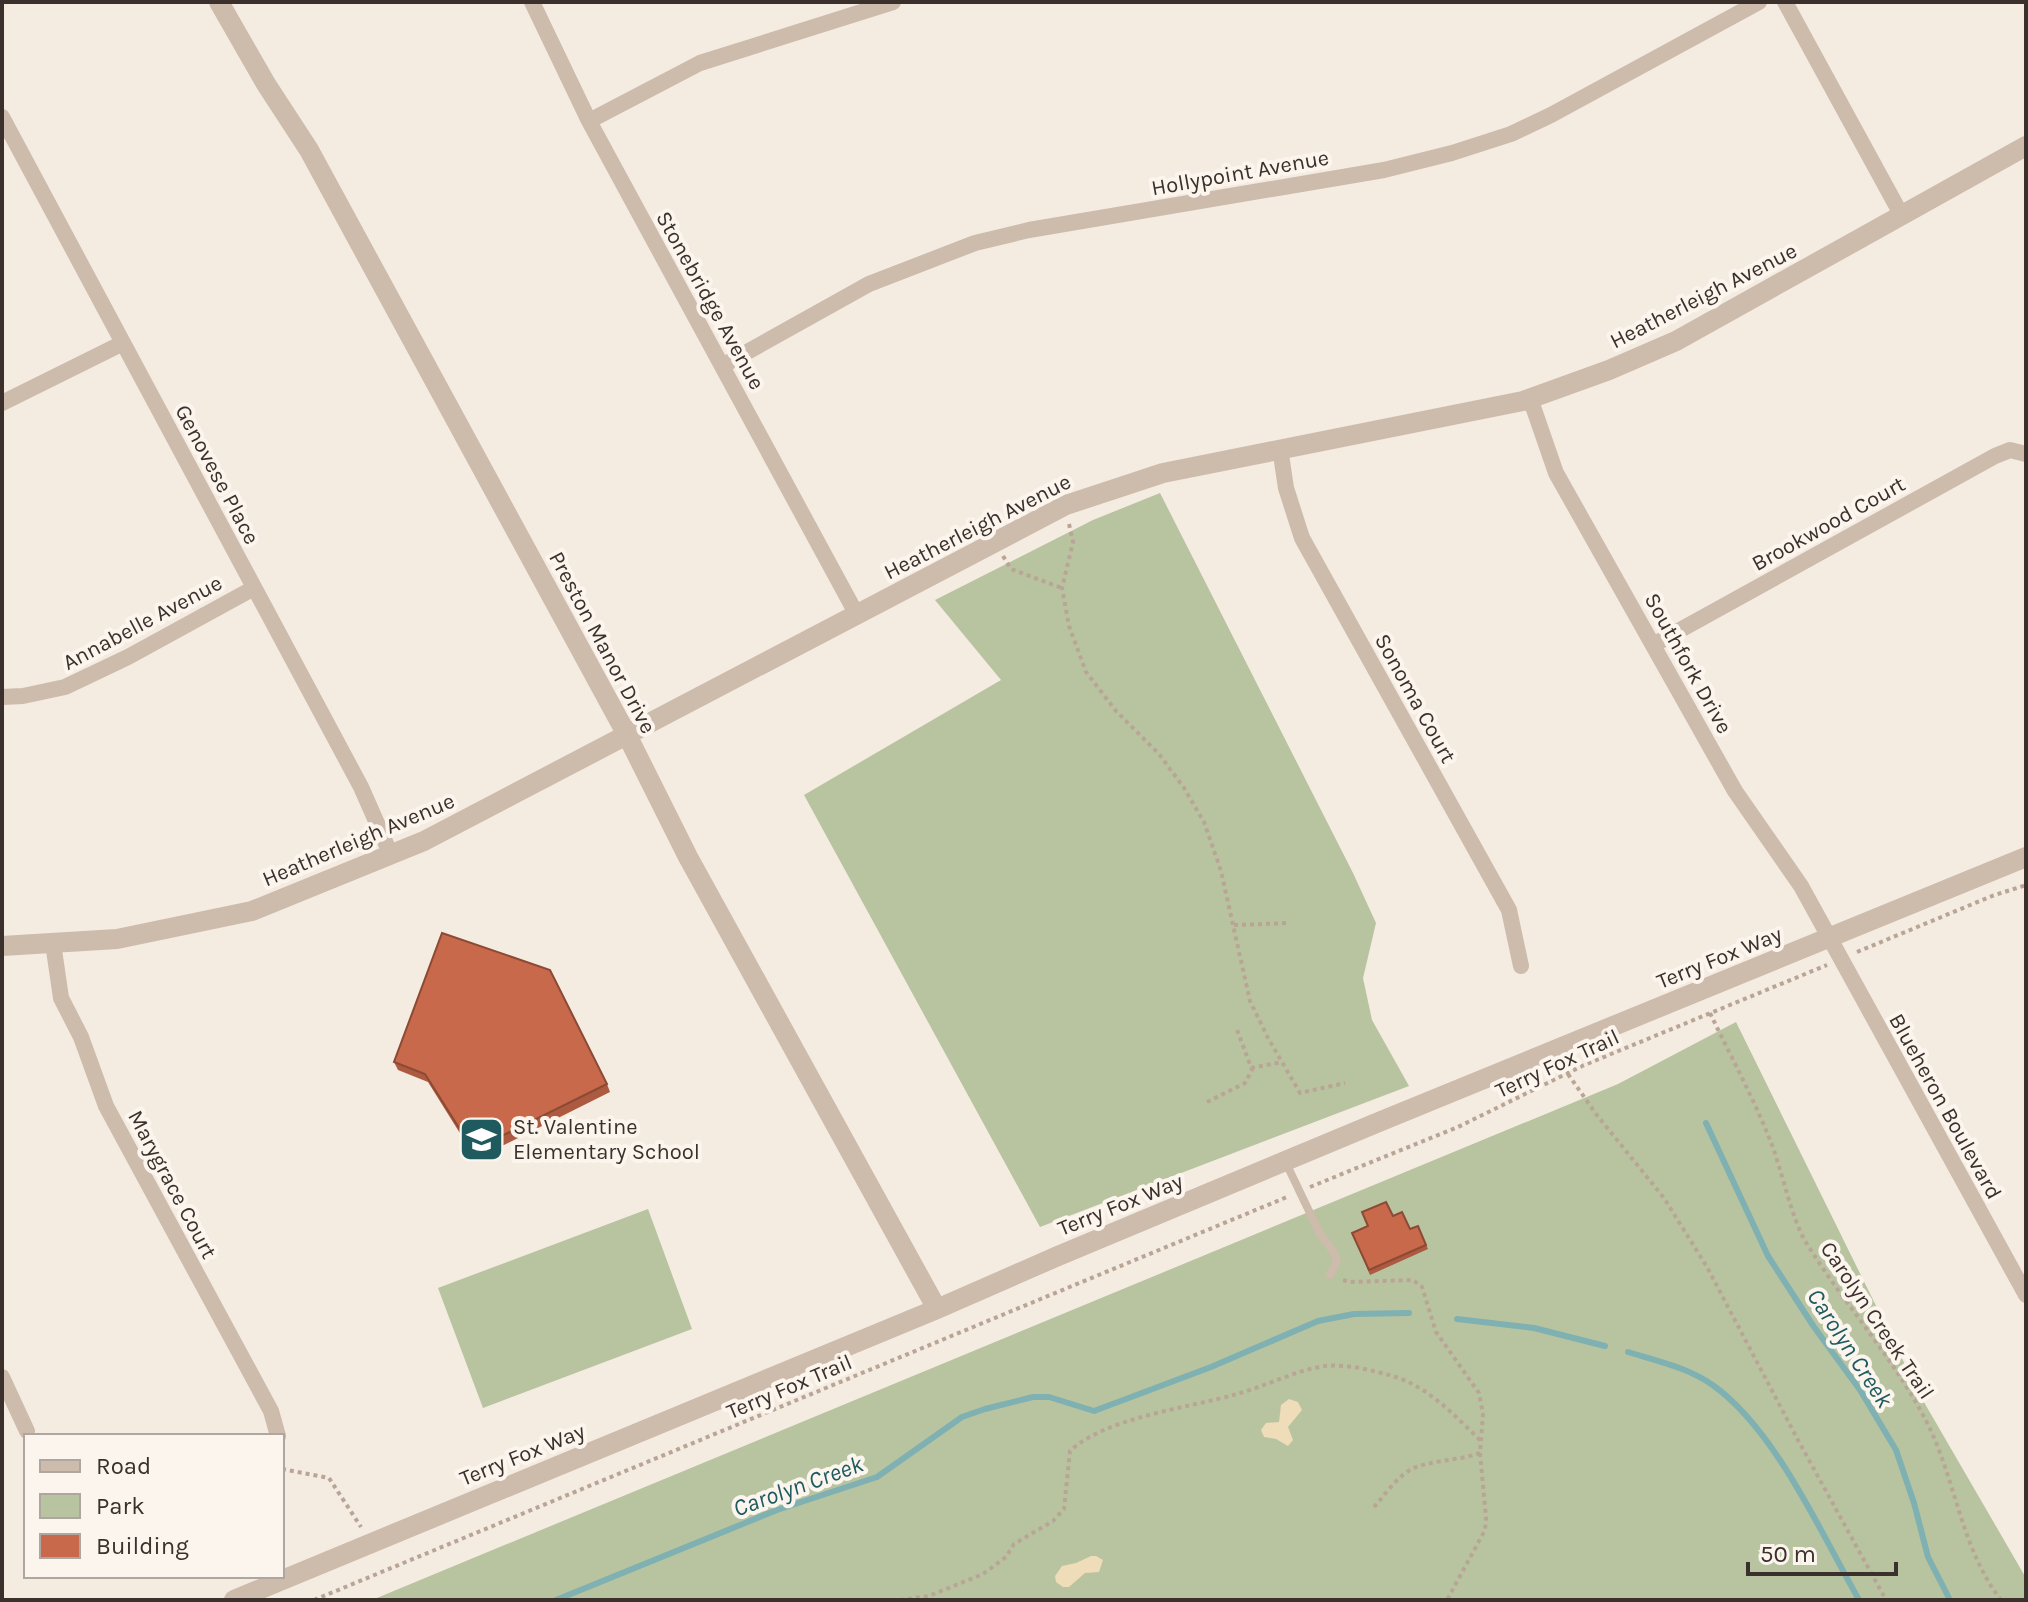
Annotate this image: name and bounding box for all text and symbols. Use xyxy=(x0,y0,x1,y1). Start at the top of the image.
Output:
street label: Hollypoint Avenue xyxy=(1149,145,1331,201)
street label: Stonebridge Avenue xyxy=(650,207,770,394)
street label: Heatherleigh Avenue xyxy=(1606,237,1801,354)
street label: Genovese Place xyxy=(169,400,265,549)
street label: Heatherleigh Avenue xyxy=(880,468,1075,585)
street label: Brookwood Court xyxy=(1747,471,1910,577)
street label: Preston Manor Drive xyxy=(543,547,661,738)
street label: Annabelle Avenue xyxy=(58,570,227,676)
street label: Southfork Drive xyxy=(1639,589,1737,738)
street label: Sonoma Court xyxy=(1369,629,1461,768)
street label: Heatherleigh Avenue xyxy=(258,788,458,892)
street label: Terry Fox Way xyxy=(1653,921,1786,995)
street label: Blueheron Boulevard xyxy=(1883,1009,2007,1204)
street label: Terry Fox Trail xyxy=(1491,1024,1623,1104)
street label: Marygrace Court xyxy=(122,1106,222,1263)
place label: St. Valentine Elementary School xyxy=(513,1114,700,1165)
school or university icon: St. Valentine Elementary School xyxy=(458,1115,506,1163)
street label: Terry Fox Way xyxy=(1054,1168,1187,1242)
street label: Carolyn Creek Trail xyxy=(1816,1236,1940,1404)
water label: Carolyn Creek xyxy=(1801,1283,1899,1413)
street label: Terry Fox Trail xyxy=(723,1349,856,1425)
street label: Terry Fox Way xyxy=(456,1418,589,1492)
legend xyxy=(24,1434,284,1578)
water label: Carolyn Creek xyxy=(729,1449,867,1522)
text: Road xyxy=(96,1452,151,1480)
text: Park xyxy=(96,1492,145,1520)
scale bar xyxy=(1748,1526,1896,1576)
text: Building xyxy=(96,1532,189,1560)
text: 50 m xyxy=(1760,1540,1816,1568)

